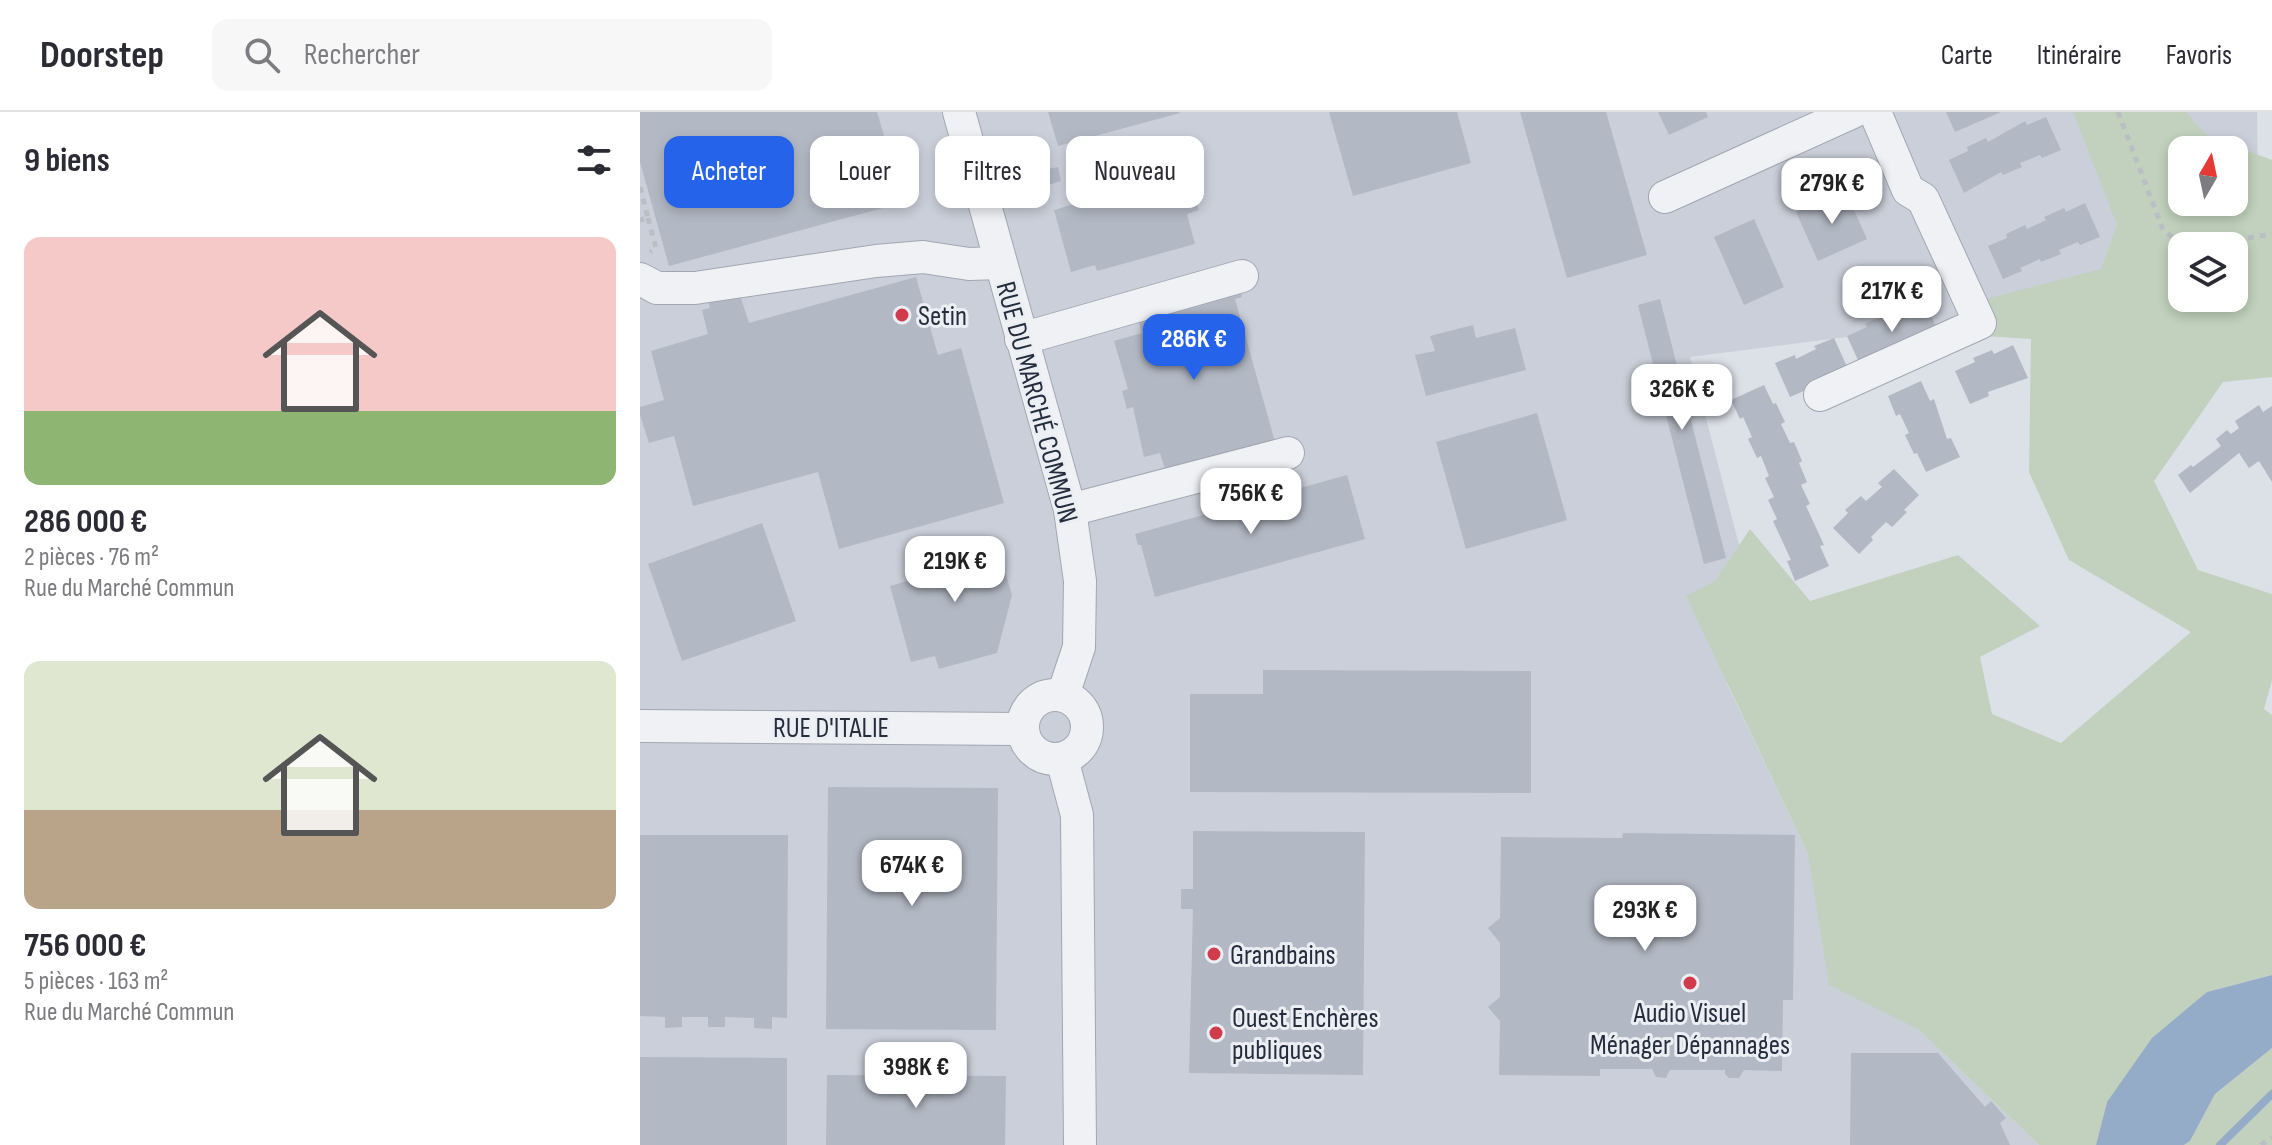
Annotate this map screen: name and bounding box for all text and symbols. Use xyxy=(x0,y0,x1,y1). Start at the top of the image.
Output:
search box xyxy=(212,19,772,91)
text: Doorstep xyxy=(40,33,164,78)
icon: search xyxy=(240,33,284,77)
text: Rechercher xyxy=(304,37,420,73)
text: Carte xyxy=(1941,39,1993,72)
text: Itinéraire xyxy=(2037,39,2122,72)
text: Favoris xyxy=(2166,39,2232,72)
chip: Acheter xyxy=(664,136,794,208)
chip: Louer xyxy=(810,136,919,208)
chip: Filtres xyxy=(935,136,1050,208)
chip: Nouveau xyxy=(1066,136,1204,208)
north arrow xyxy=(2168,136,2248,216)
map controls xyxy=(2168,136,2248,312)
icon: filters xyxy=(572,138,616,182)
text: 9 biens xyxy=(24,140,110,181)
pin: 279K € xyxy=(1767,158,1897,226)
text: 279K € xyxy=(1799,168,1865,199)
button: layers xyxy=(2168,232,2248,312)
pin: 217K € xyxy=(1827,266,1957,334)
text: 217K € xyxy=(1860,276,1924,307)
street label: RUE DU MARCHÉ COMMUN xyxy=(988,278,1085,527)
icon: home xyxy=(248,289,392,433)
place label: Setin xyxy=(918,300,967,333)
marker: Setin xyxy=(893,306,911,324)
pin: 286K € xyxy=(1129,314,1259,382)
text: 286K € xyxy=(1161,324,1227,355)
pin: 326K € xyxy=(1617,364,1747,432)
text: 326K € xyxy=(1649,374,1715,405)
pin: 756K € xyxy=(1186,468,1316,536)
text: 756K € xyxy=(1218,478,1284,509)
text: 286 000 € xyxy=(24,501,148,542)
pin: 219K € xyxy=(890,536,1020,604)
text: 2 pièces · 76 m² xyxy=(24,542,159,573)
text: 219K € xyxy=(923,546,987,577)
text: Rue du Marché Commun xyxy=(24,573,234,604)
street label: RUE D'ITALIE xyxy=(773,712,889,745)
icon: home xyxy=(248,713,392,857)
pin: 674K € xyxy=(847,840,977,908)
text: 674K € xyxy=(880,850,944,881)
pin: 293K € xyxy=(1580,885,1710,953)
text: 293K € xyxy=(1612,895,1678,926)
text: 756 000 € xyxy=(24,925,146,966)
place label: Grandbains xyxy=(1230,939,1336,972)
marker: Grandbains xyxy=(1205,945,1223,963)
text: 5 pièces · 163 m² xyxy=(24,966,168,997)
marker: Audio Visuel Ménager Dépannages xyxy=(1681,974,1699,992)
text: Rue du Marché Commun xyxy=(24,997,234,1028)
place label: Audio Visuel Ménager Dépannages xyxy=(1590,997,1790,1062)
place label: Ouest Enchères publiques xyxy=(1232,1002,1379,1067)
marker: Ouest Enchères publiques xyxy=(1207,1024,1225,1042)
pin: 398K € xyxy=(851,1042,981,1110)
text: 398K € xyxy=(883,1052,949,1083)

